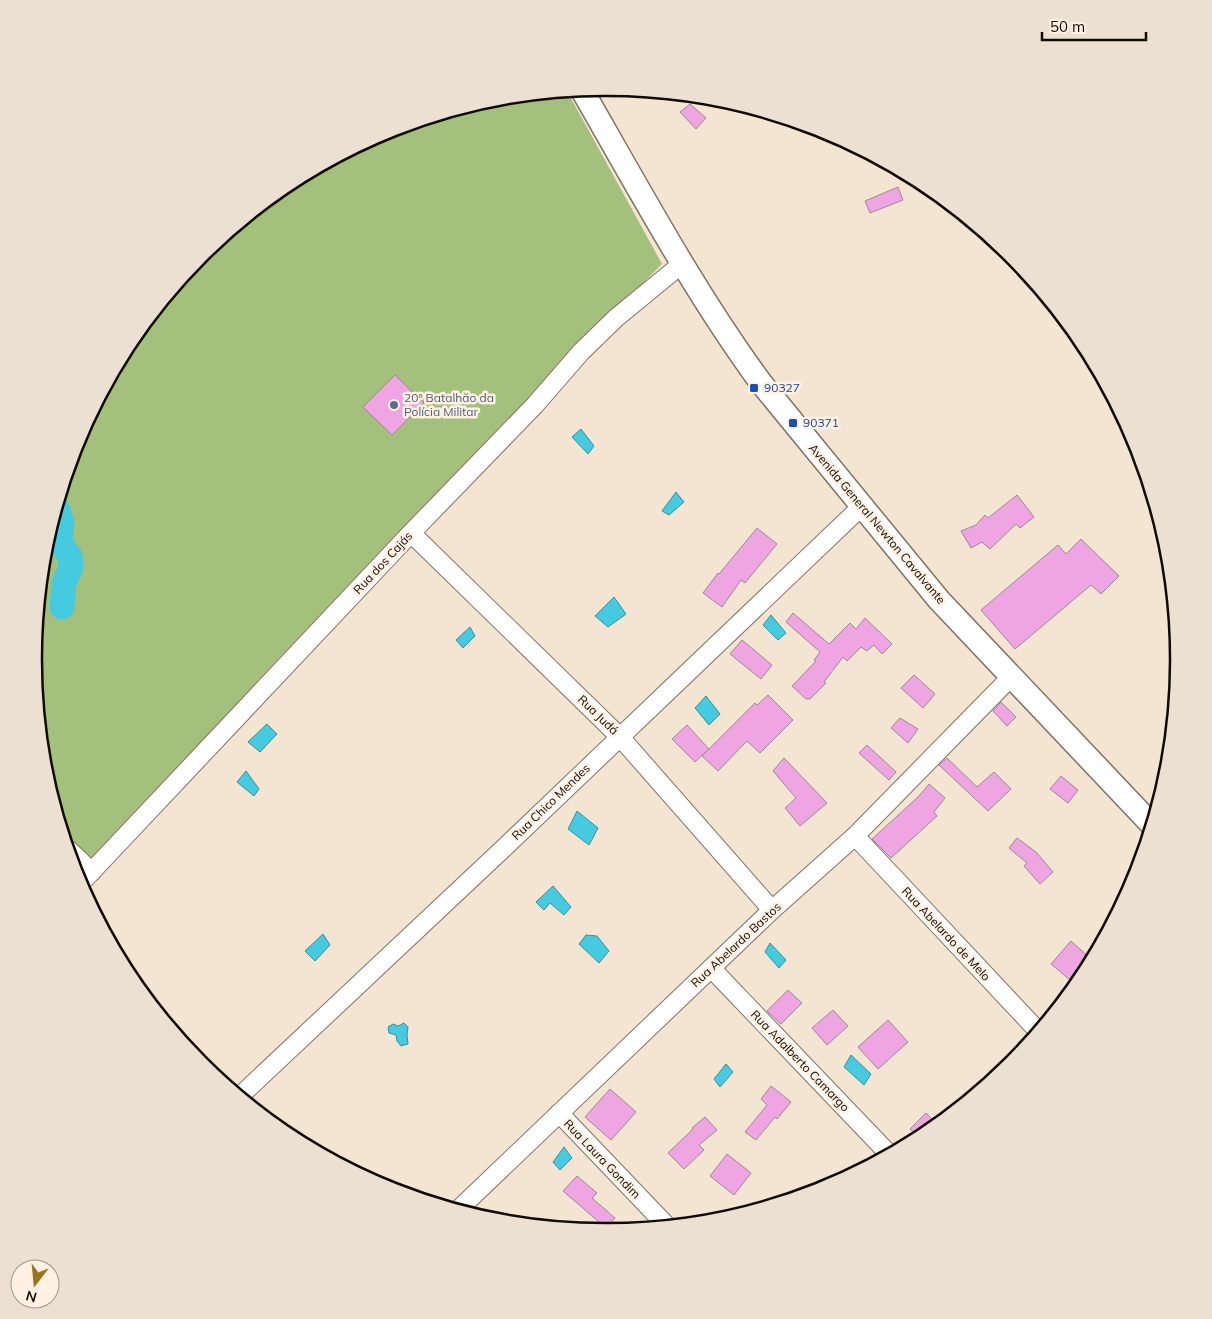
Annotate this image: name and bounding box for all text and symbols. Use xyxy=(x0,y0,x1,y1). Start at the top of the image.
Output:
scale bar xyxy=(1042,10,1146,42)
text: 50 m xyxy=(1050,17,1085,36)
place label: 90327 xyxy=(764,380,800,395)
marker: 90327 xyxy=(748,382,760,394)
place label: 20º Batalhão da Polícia Militar xyxy=(404,390,494,419)
marker: 20º Batalhão da Polícia Militar xyxy=(388,399,400,411)
place label: 90371 xyxy=(803,415,839,430)
marker: 90371 xyxy=(787,417,799,429)
street label: Avenida General Newton Cavalvante xyxy=(806,440,949,607)
street label: Rua dos Cajás xyxy=(350,528,415,597)
street label: Rua Judá xyxy=(575,692,622,738)
street label: Rua Chico Mendes xyxy=(508,760,593,843)
street label: Rua Abelardo de Melo xyxy=(899,884,994,984)
street label: Rua Abelardo Bastos xyxy=(687,899,784,990)
street label: Rua Adalberto Camargo xyxy=(748,1007,853,1115)
street label: Rua Laura Gondim xyxy=(561,1116,644,1201)
north arrow xyxy=(10,1259,60,1309)
text: N xyxy=(24,1286,39,1307)

